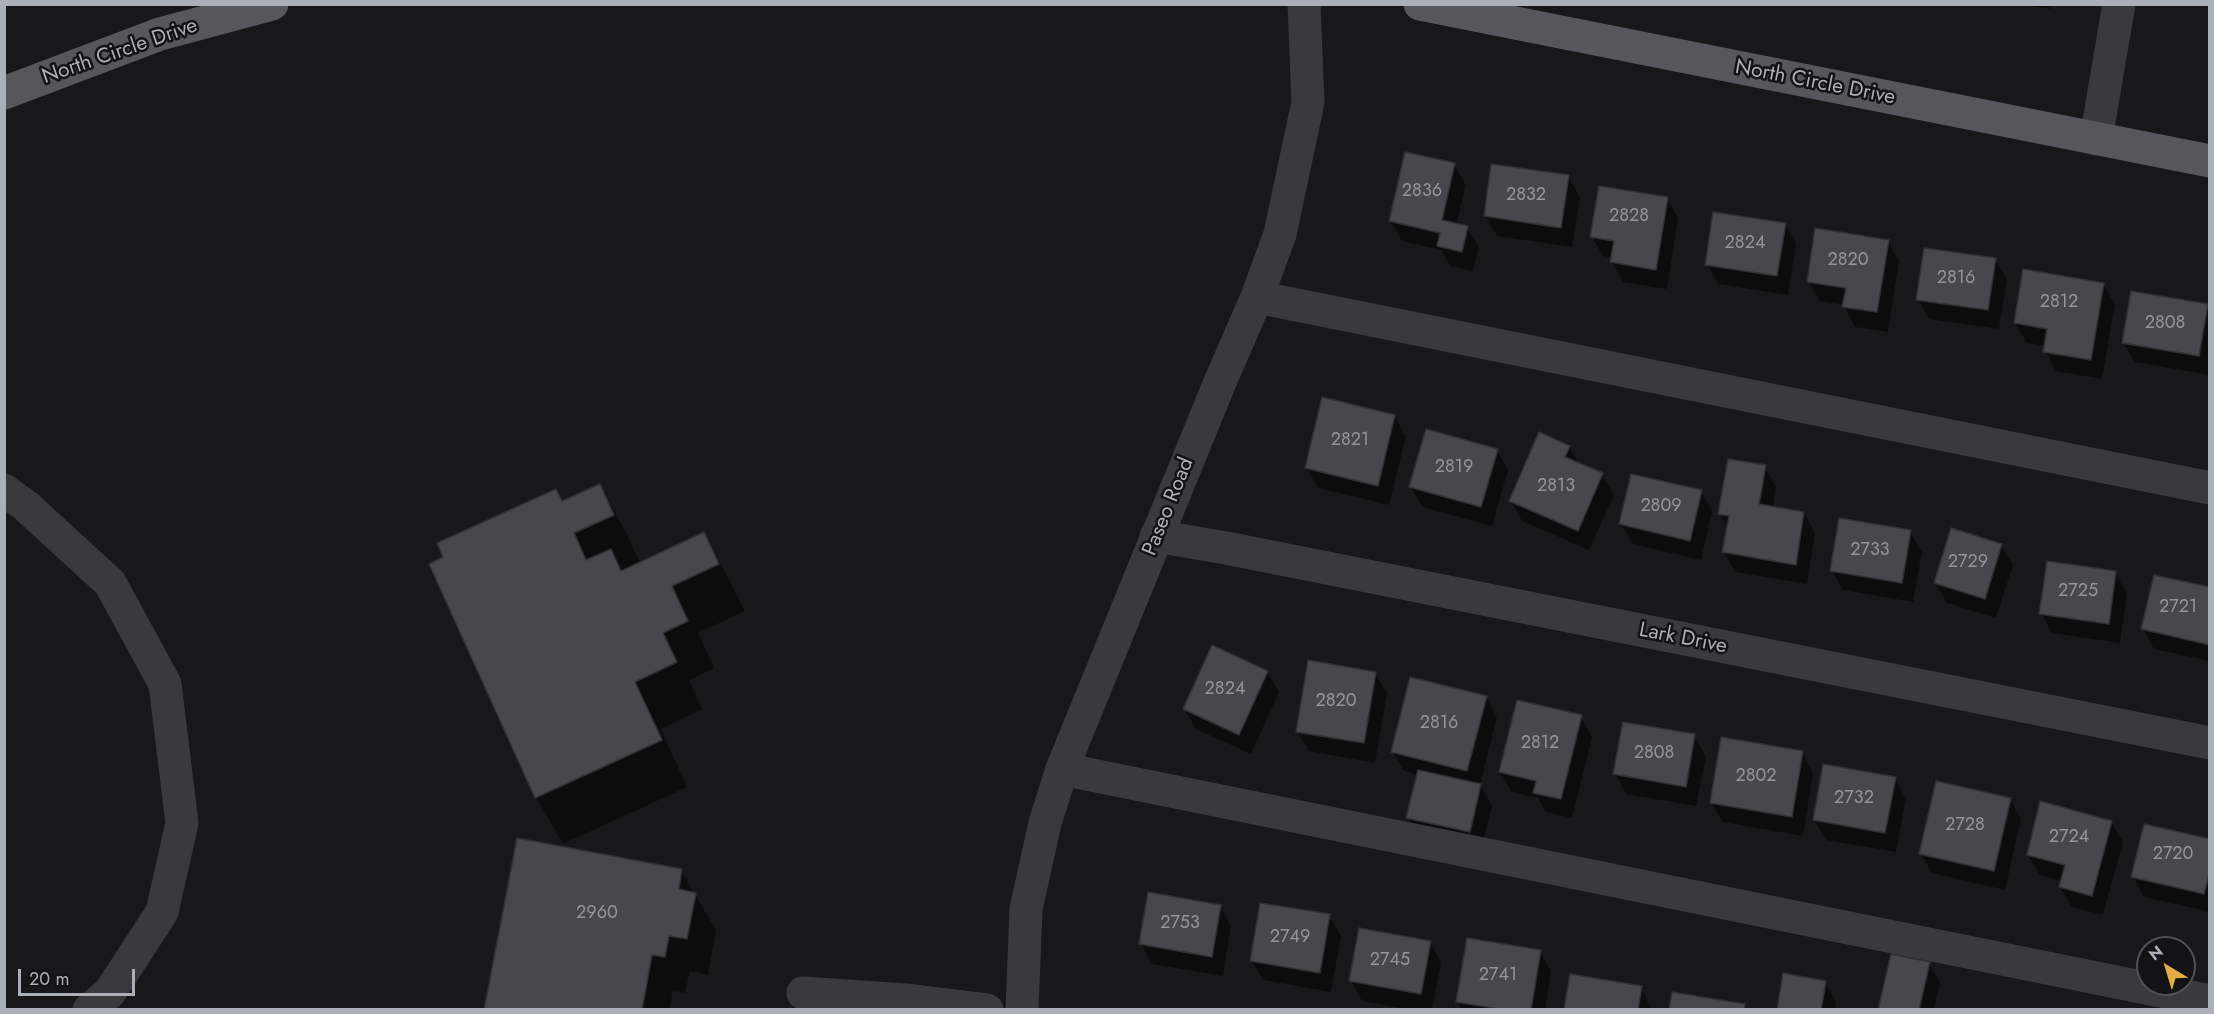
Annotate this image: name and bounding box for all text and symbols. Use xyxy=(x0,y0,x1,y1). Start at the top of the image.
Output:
street label: North Circle Drive xyxy=(39,14,201,90)
street label: North Circle Drive xyxy=(1733,55,1897,111)
house number: 2836 xyxy=(1402,181,1442,203)
house number: 2832 xyxy=(1506,185,1546,207)
house number: 2828 xyxy=(1609,206,1649,228)
house number: 2824 xyxy=(1725,233,1765,255)
house number: 2820 xyxy=(1827,250,1869,272)
house number: 2816 xyxy=(1937,268,1975,290)
house number: 2812 xyxy=(2040,292,2078,314)
house number: 2808 xyxy=(2145,313,2185,335)
house number: 2821 xyxy=(1331,430,1369,452)
street label: Paseo Road xyxy=(1138,454,1200,560)
house number: 2819 xyxy=(1435,457,1473,479)
house number: 2813 xyxy=(1537,476,1575,498)
house number: 2809 xyxy=(1640,496,1682,518)
house number: 2733 xyxy=(1850,540,1890,562)
house number: 2729 xyxy=(1948,552,1988,574)
house number: 2725 xyxy=(2058,581,2098,603)
house number: 2721 xyxy=(2159,597,2197,619)
street label: Lark Drive xyxy=(1637,618,1729,660)
house number: 2824 xyxy=(1205,679,1245,701)
house number: 2820 xyxy=(1315,691,1357,713)
house number: 2816 xyxy=(1420,713,1458,735)
house number: 2812 xyxy=(1521,733,1559,755)
house number: 2808 xyxy=(1634,743,1674,765)
house number: 2802 xyxy=(1735,766,1777,788)
house number: 2732 xyxy=(1834,788,1874,810)
house number: 2728 xyxy=(1945,815,1985,837)
house number: 2724 xyxy=(2049,827,2089,849)
house number: 2720 xyxy=(2153,844,2193,866)
house number: 2960 xyxy=(576,903,618,925)
house number: 2753 xyxy=(1160,913,1200,935)
house number: 2749 xyxy=(1270,927,1310,949)
north arrow xyxy=(2136,936,2196,996)
text: N xyxy=(2144,940,2168,966)
house number: 2745 xyxy=(1370,950,1410,972)
scale bar xyxy=(21,957,138,995)
house number: 2741 xyxy=(1479,965,1517,987)
text: 20 m xyxy=(29,966,69,992)

